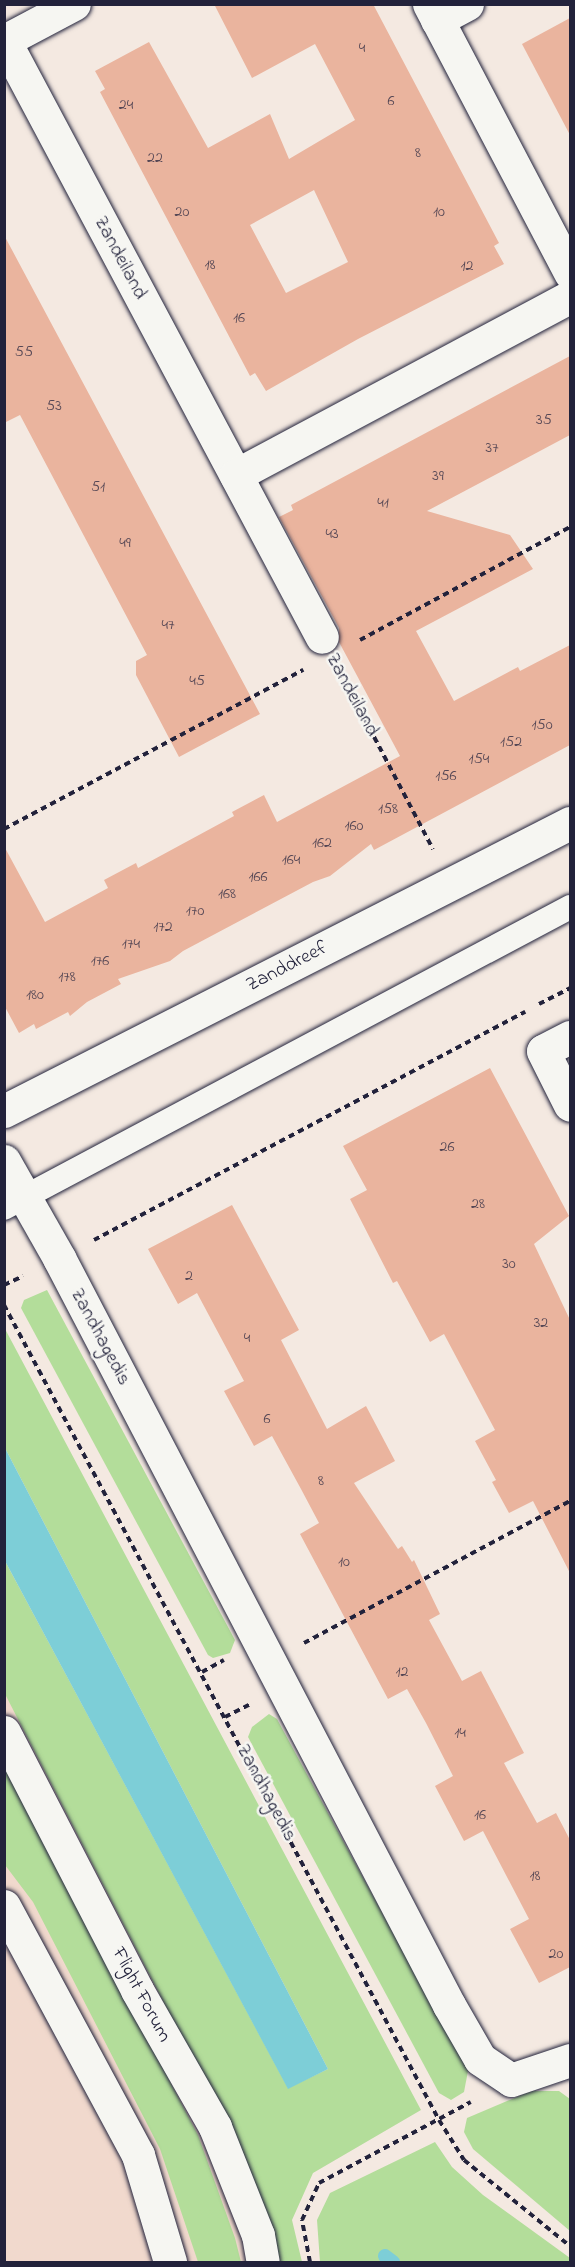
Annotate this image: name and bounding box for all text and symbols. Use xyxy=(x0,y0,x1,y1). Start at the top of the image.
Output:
house number: 4 xyxy=(359,38,365,58)
house number: 6 xyxy=(387,91,395,111)
house number: 24 xyxy=(119,95,133,115)
house number: 8 xyxy=(415,143,421,163)
house number: 22 xyxy=(147,148,163,168)
house number: 20 xyxy=(175,202,189,222)
house number: 10 xyxy=(433,202,445,222)
street label: Zandeiland xyxy=(88,212,152,304)
house number: 18 xyxy=(204,255,216,275)
house number: 12 xyxy=(460,256,474,276)
house number: 16 xyxy=(233,308,245,328)
house number: 55 xyxy=(15,342,33,362)
house number: 53 xyxy=(46,396,62,416)
house number: 35 xyxy=(536,410,552,430)
house number: 37 xyxy=(485,438,499,458)
house number: 39 xyxy=(432,466,444,486)
house number: 51 xyxy=(91,477,105,497)
house number: 41 xyxy=(377,493,389,513)
house number: 43 xyxy=(325,524,339,544)
house number: 49 xyxy=(119,533,131,553)
house number: 47 xyxy=(161,615,175,635)
street label: Zandeiland xyxy=(320,649,384,741)
house number: 45 xyxy=(189,671,205,691)
house number: 150 xyxy=(531,715,553,735)
house number: 152 xyxy=(500,732,522,752)
house number: 154 xyxy=(469,749,489,769)
house number: 156 xyxy=(435,766,457,786)
house number: 158 xyxy=(378,799,398,819)
house number: 160 xyxy=(344,816,364,836)
house number: 162 xyxy=(312,833,332,853)
house number: 164 xyxy=(282,850,300,870)
house number: 166 xyxy=(248,867,268,887)
house number: 168 xyxy=(218,884,236,904)
house number: 170 xyxy=(186,901,204,921)
house number: 172 xyxy=(153,917,173,937)
house number: 174 xyxy=(122,934,140,954)
street label: Zanddreef xyxy=(242,936,332,998)
house number: 176 xyxy=(91,951,109,971)
house number: 178 xyxy=(58,967,76,987)
house number: 180 xyxy=(26,985,44,1005)
house number: 26 xyxy=(440,1137,454,1157)
house number: 28 xyxy=(471,1194,485,1214)
house number: 30 xyxy=(502,1254,516,1274)
house number: 2 xyxy=(185,1266,193,1286)
street label: Zandhagedis xyxy=(64,1284,136,1390)
house number: 32 xyxy=(534,1313,548,1333)
house number: 4 xyxy=(244,1328,250,1348)
house number: 6 xyxy=(263,1409,271,1429)
house number: 8 xyxy=(318,1471,324,1491)
house number: 10 xyxy=(338,1552,350,1572)
house number: 12 xyxy=(395,1662,409,1682)
house number: 14 xyxy=(454,1723,466,1743)
street label: Zandhagedis xyxy=(230,1740,302,1846)
house number: 16 xyxy=(474,1805,486,1825)
house number: 18 xyxy=(529,1866,541,1886)
street label: Flight Forum xyxy=(106,1943,176,2047)
house number: 20 xyxy=(549,1944,563,1964)

